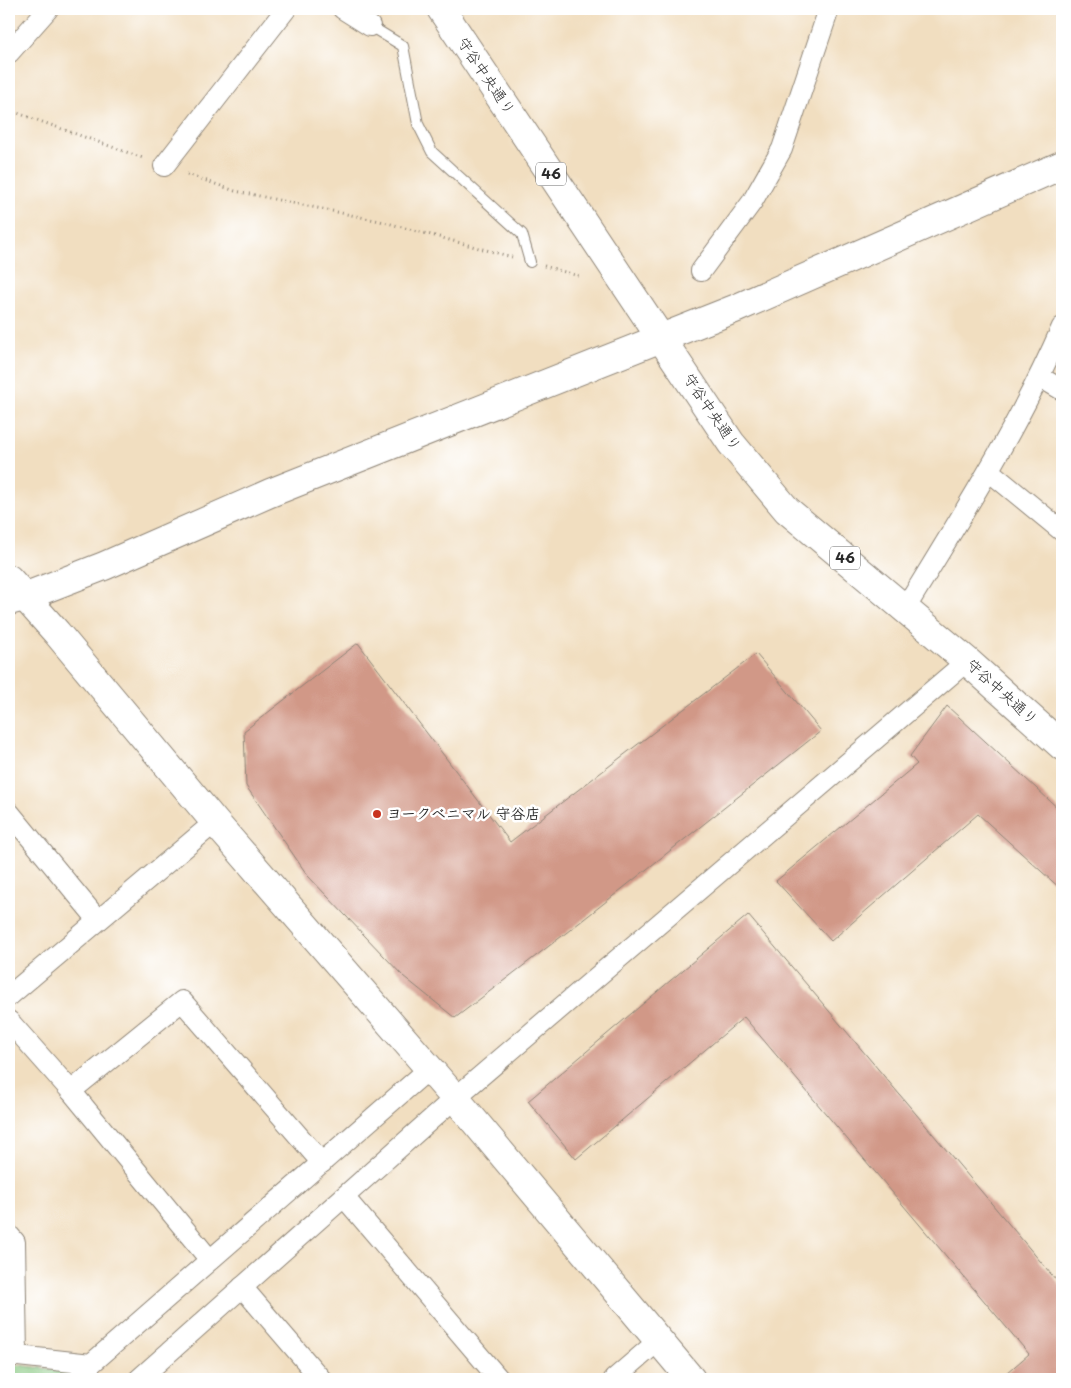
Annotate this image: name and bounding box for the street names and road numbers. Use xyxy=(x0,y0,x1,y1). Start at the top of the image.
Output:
street label: 守谷中央通り xyxy=(453,31,522,119)
road number: 46 xyxy=(536,162,566,185)
street label: 守谷中央通り xyxy=(679,367,748,455)
road number: 46 xyxy=(830,546,860,570)
street label: 守谷中央通り xyxy=(962,652,1044,730)

